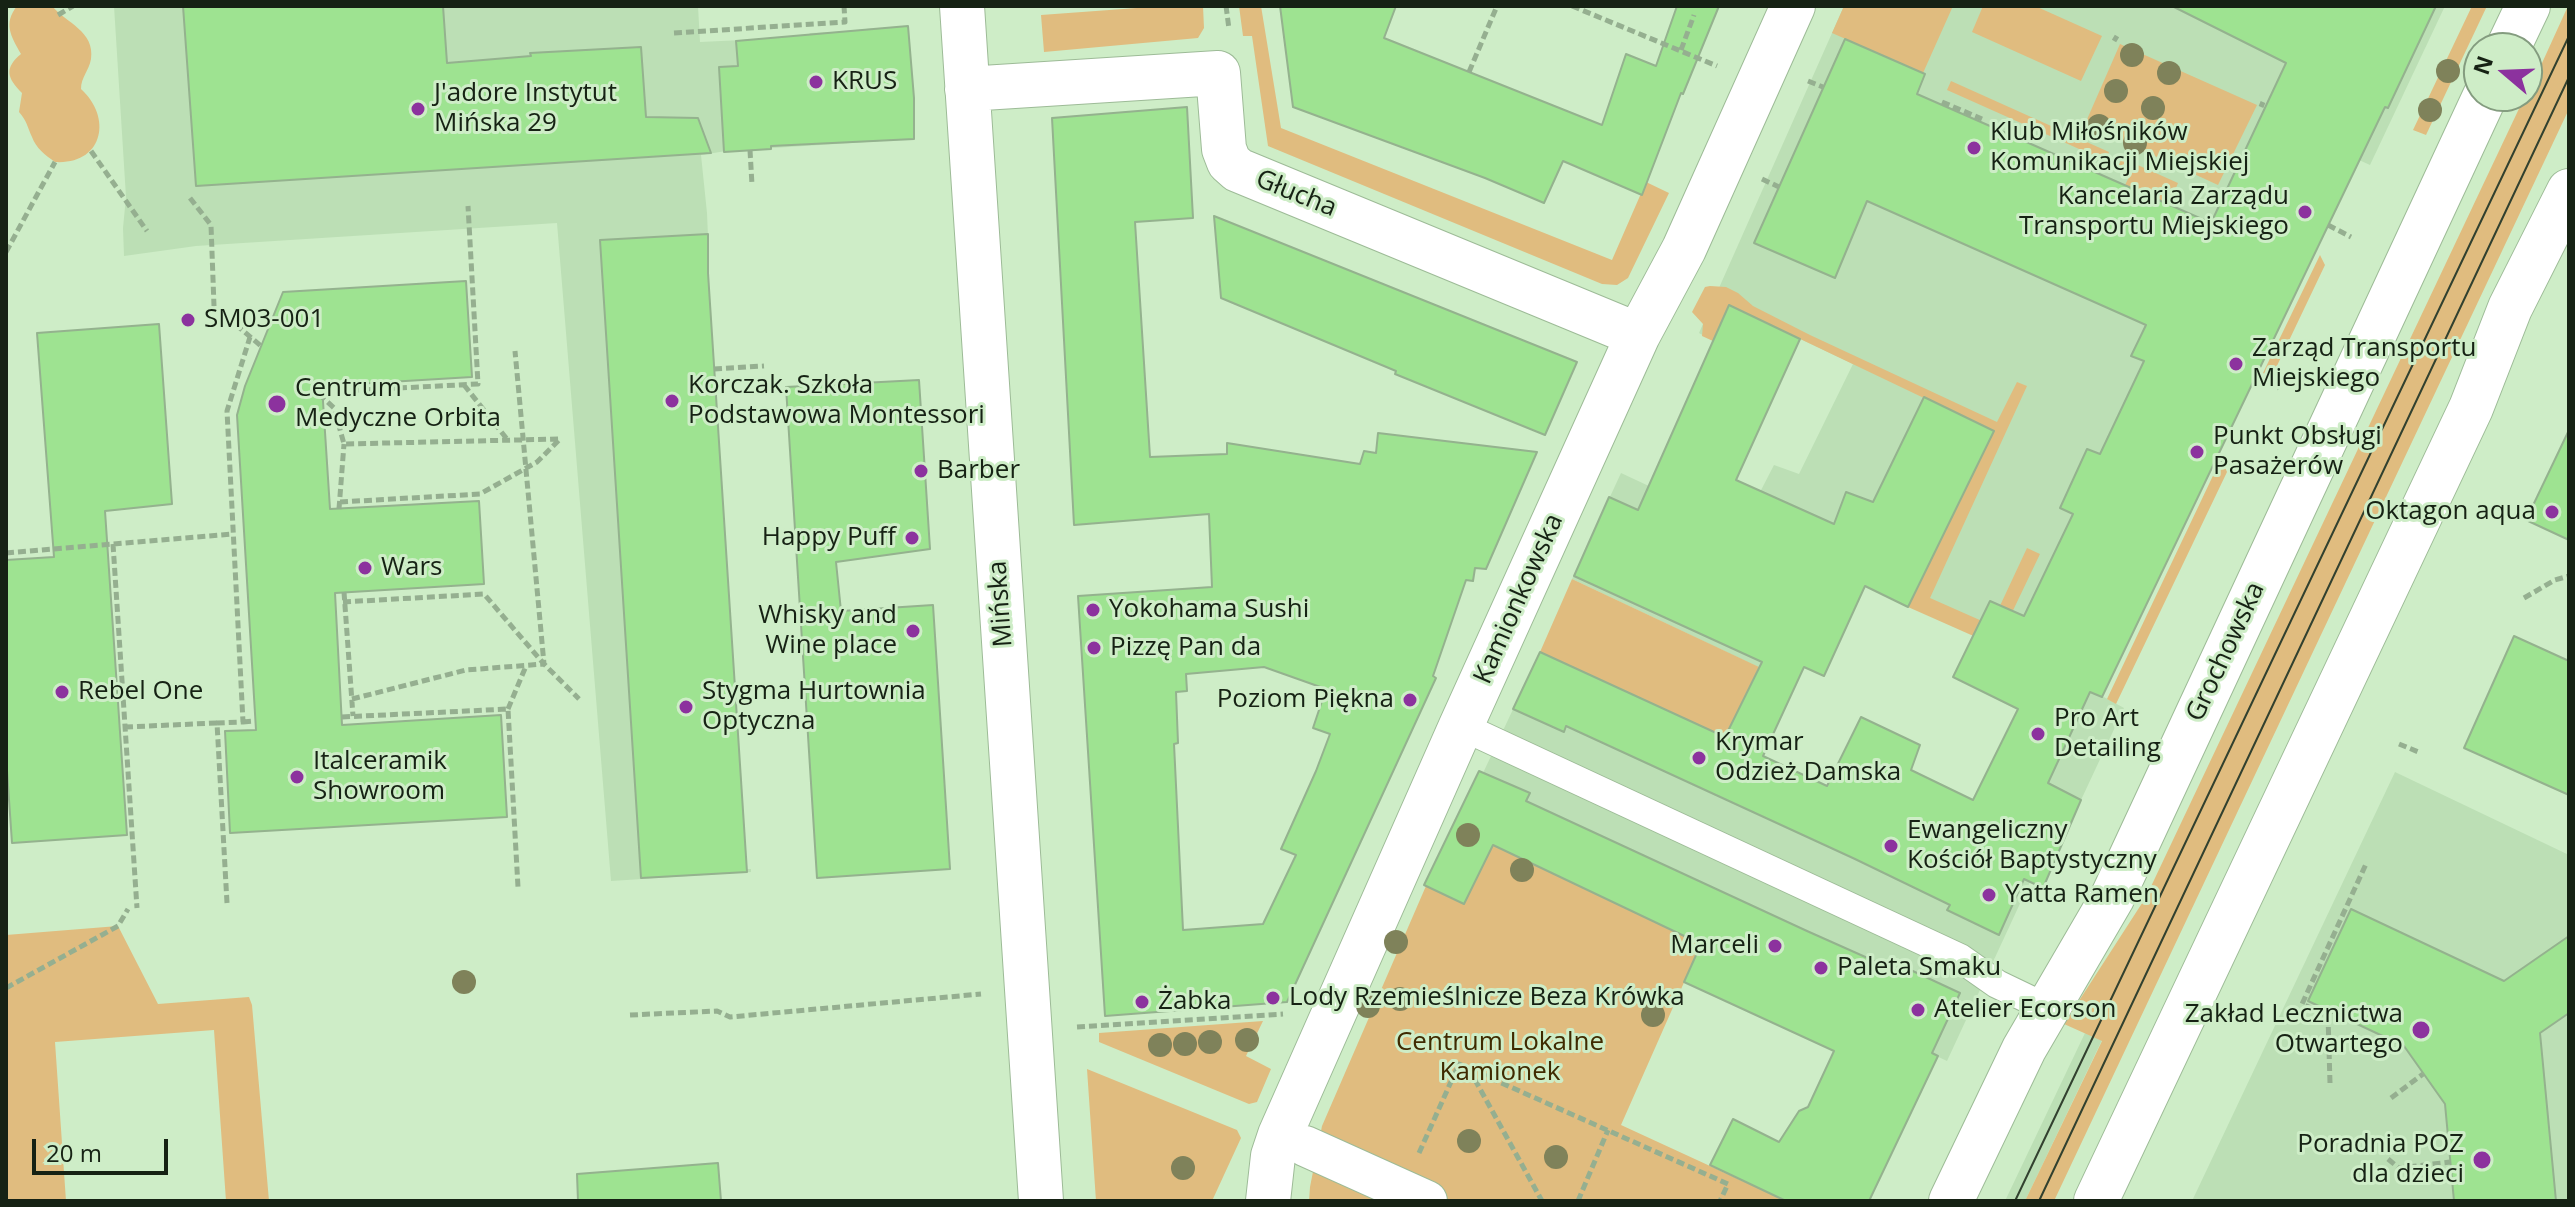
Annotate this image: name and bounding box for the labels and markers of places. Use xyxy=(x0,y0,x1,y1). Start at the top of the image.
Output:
place label: KRUS xyxy=(832,66,897,98)
marker: KRUS xyxy=(807,73,825,91)
place label: J'adore Instytut Mińska 29 xyxy=(434,78,617,140)
marker: J'adore Instytut Mińska 29 xyxy=(409,100,427,118)
place label: Klub Miłośników Komunikacji Miejskiej xyxy=(1990,117,2249,178)
marker: Klub Miłośników Komunikacji Miejskiej xyxy=(1965,139,1983,157)
place label: Kancelaria Zarządu Transportu Miejskiego xyxy=(2019,181,2289,242)
marker: Kancelaria Zarządu Transportu Miejskiego xyxy=(2296,203,2314,221)
place label: SM03-001 xyxy=(204,304,324,336)
marker: SM03-001 xyxy=(179,311,197,329)
place label: Zarząd Transportu Miejskiego xyxy=(2252,333,2476,394)
marker: Zarząd Transportu Miejskiego xyxy=(2227,355,2245,373)
place label: Korczak. Szkoła Podstawowa Montessori xyxy=(688,370,985,432)
place label: Centrum Medyczne Orbita xyxy=(295,373,501,434)
marker: Korczak. Szkoła Podstawowa Montessori xyxy=(663,392,681,410)
marker: Centrum Medyczne Orbita xyxy=(266,393,288,415)
place label: Punkt Obsługi Pasażerów xyxy=(2213,421,2382,482)
marker: Punkt Obsługi Pasażerów xyxy=(2188,443,2206,461)
place label: Barber xyxy=(937,455,1020,487)
marker: Barber xyxy=(912,462,930,480)
place label: Oktagon aqua xyxy=(2365,496,2536,528)
marker: Oktagon aqua xyxy=(2543,503,2561,521)
place label: Happy Puff xyxy=(762,522,896,554)
marker: Happy Puff xyxy=(903,529,921,547)
place label: Wars xyxy=(381,552,442,584)
marker: Wars xyxy=(356,559,374,577)
place label: Yokohama Sushi xyxy=(1109,594,1309,626)
place label: Whisky and Wine place xyxy=(758,600,897,662)
marker: Yokohama Sushi xyxy=(1084,601,1102,619)
marker: Whisky and Wine place xyxy=(904,622,922,640)
place label: Pizzę Pan da xyxy=(1110,632,1261,664)
marker: Pizzę Pan da xyxy=(1085,639,1103,657)
place label: Rebel One xyxy=(78,676,203,708)
place label: Stygma Hurtownia Optyczna xyxy=(702,676,926,738)
marker: Rebel One xyxy=(53,683,71,701)
place label: Poziom Piękna xyxy=(1217,684,1394,716)
marker: Poziom Piękna xyxy=(1401,691,1419,709)
marker: Stygma Hurtownia Optyczna xyxy=(677,698,695,716)
place label: Pro Art Detailing xyxy=(2054,703,2161,764)
marker: Pro Art Detailing xyxy=(2029,725,2047,743)
place label: Krymar Odzież Damska xyxy=(1715,727,1901,788)
place label: Italceramik Showroom xyxy=(313,746,447,808)
marker: Krymar Odzież Damska xyxy=(1690,749,1708,767)
marker: Italceramik Showroom xyxy=(288,768,306,786)
place label: Ewangeliczny Kościół Baptystyczny xyxy=(1907,815,2157,876)
marker: Ewangeliczny Kościół Baptystyczny xyxy=(1882,837,1900,855)
place label: Yatta Ramen xyxy=(2005,879,2159,911)
marker: Yatta Ramen xyxy=(1980,886,1998,904)
place label: Marceli xyxy=(1670,930,1759,962)
marker: Marceli xyxy=(1766,937,1784,955)
place label: Paleta Smaku xyxy=(1837,952,2001,984)
marker: Paleta Smaku xyxy=(1812,959,1830,977)
place label: Lody Rzemieślnicze Beza Krówka xyxy=(1289,982,1685,1014)
place label: Żabka xyxy=(1158,986,1231,1018)
marker: Lody Rzemieślnicze Beza Krówka xyxy=(1264,989,1282,1007)
marker: Żabka xyxy=(1133,993,1151,1011)
place label: Atelier Ecorson xyxy=(1934,994,2117,1026)
place label: Zakład Lecznictwa Otwartego xyxy=(2185,999,2403,1060)
marker: Atelier Ecorson xyxy=(1909,1001,1927,1019)
marker: Zakład Lecznictwa Otwartego xyxy=(2410,1019,2432,1041)
place label: Poradnia POZ dla dzieci xyxy=(2297,1129,2464,1190)
marker: Poradnia POZ dla dzieci xyxy=(2471,1149,2493,1171)

